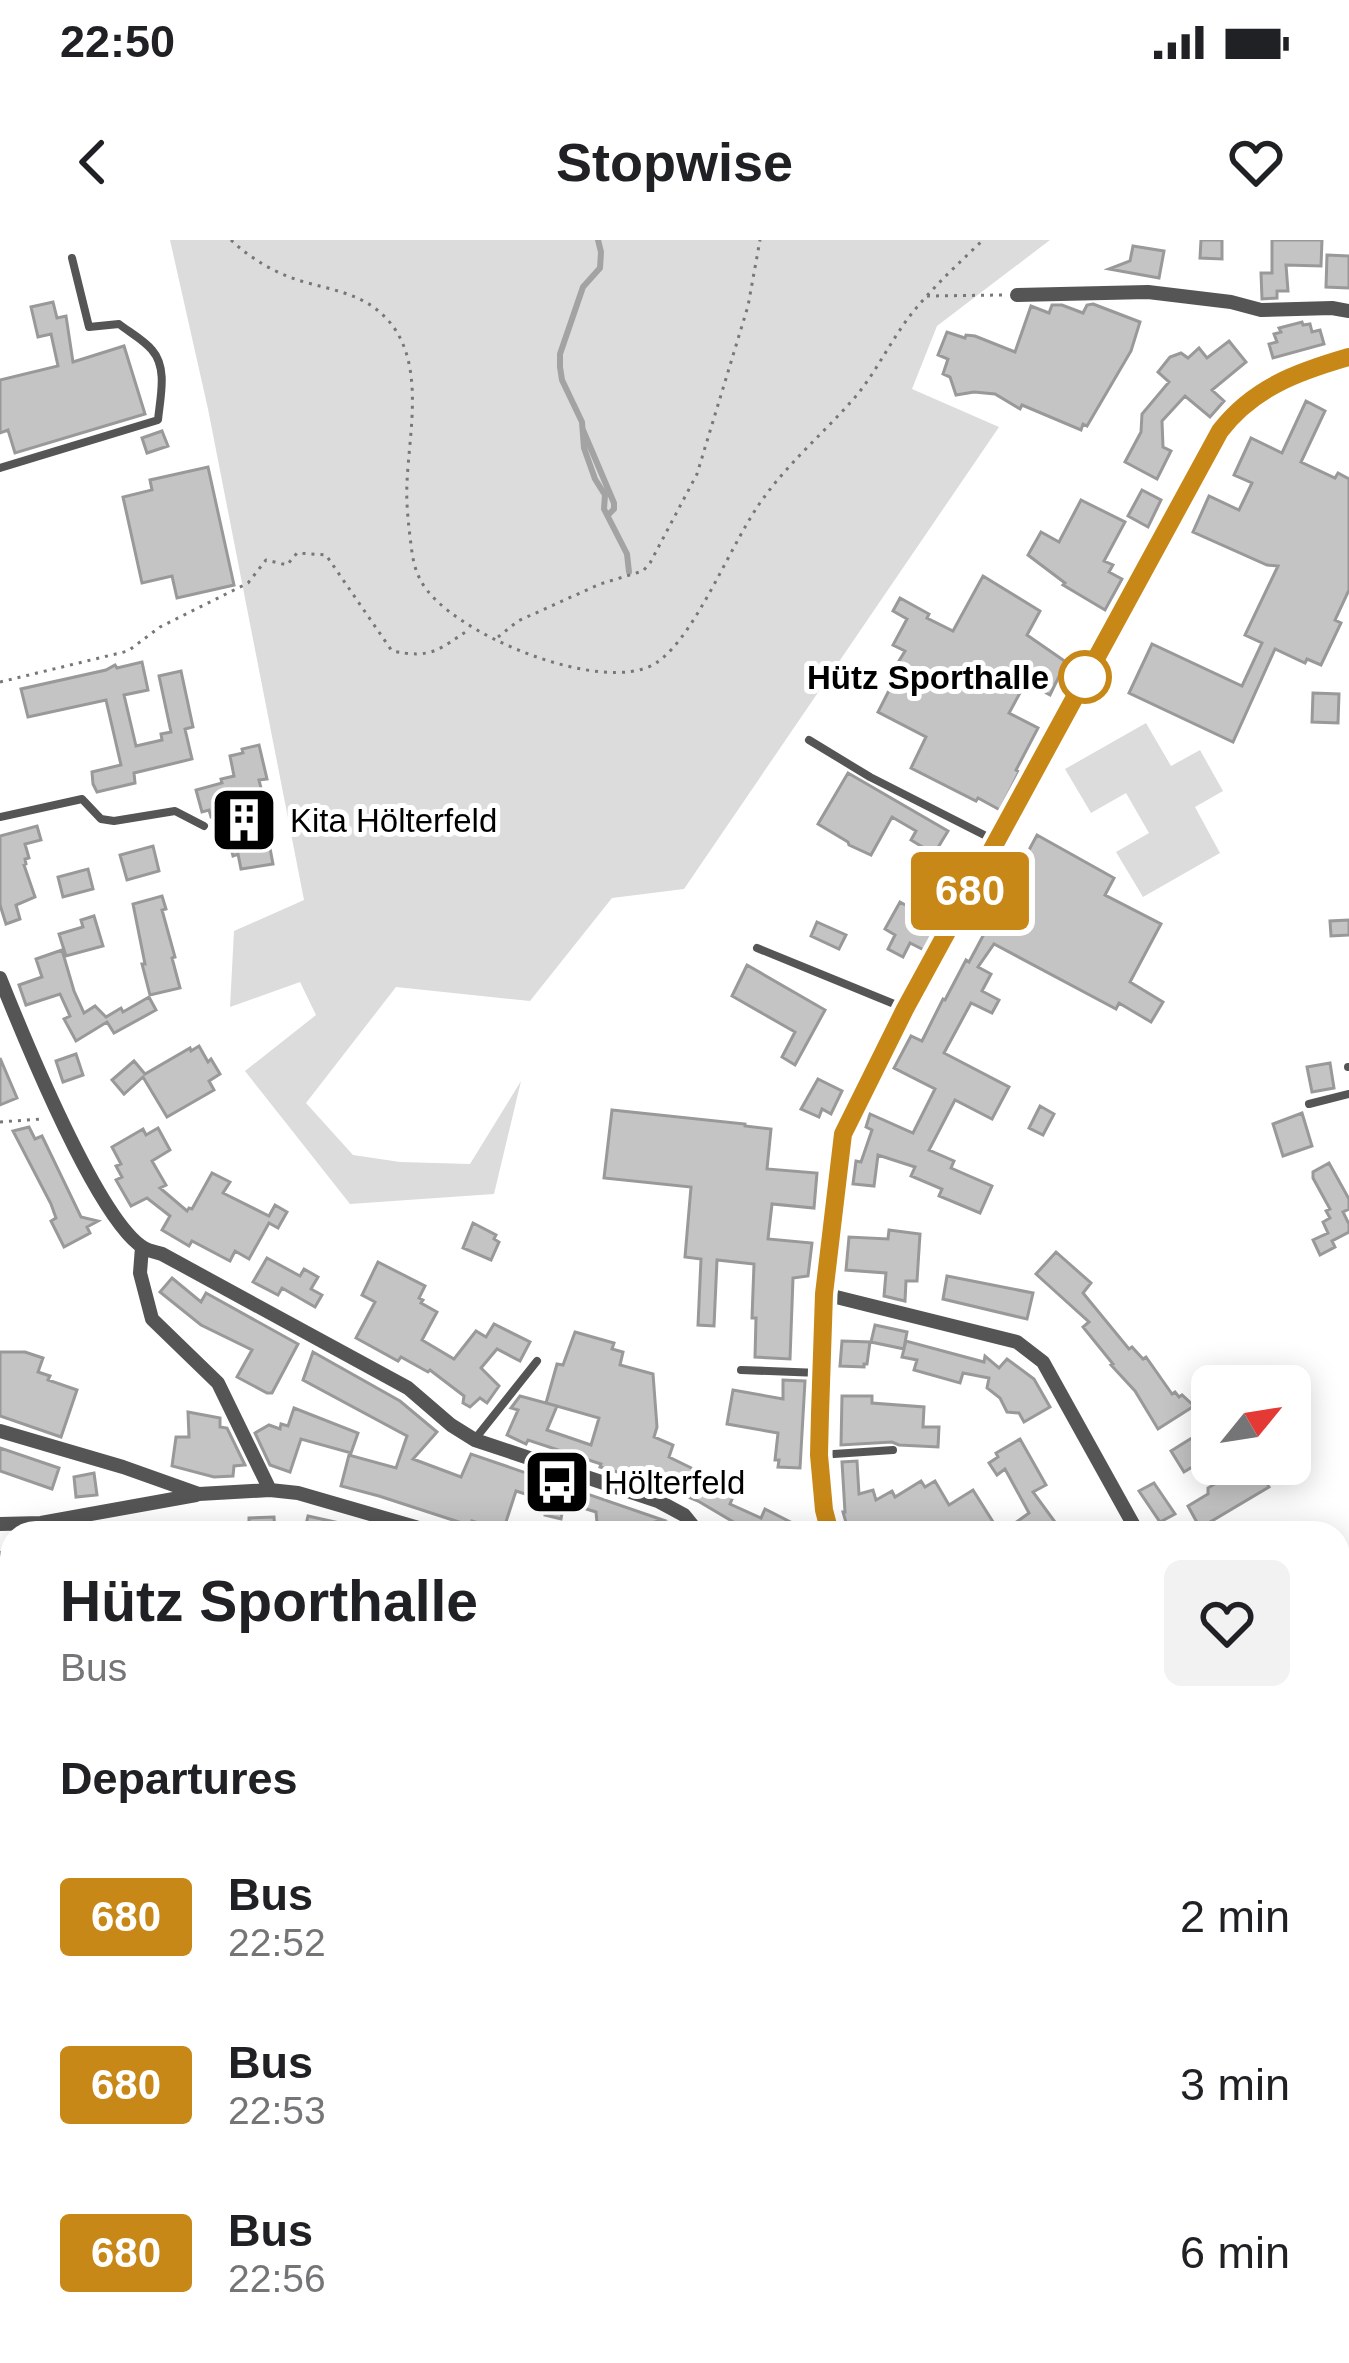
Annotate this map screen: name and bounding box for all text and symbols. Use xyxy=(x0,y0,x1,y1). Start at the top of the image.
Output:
text: 22:50 xyxy=(60,16,175,67)
icon: back xyxy=(60,129,126,195)
icon: heart xyxy=(1223,129,1289,195)
text: Stopwise xyxy=(556,132,793,192)
marker: Hütz Sporthalle xyxy=(1060,652,1110,702)
place label: Hütz Sporthalle xyxy=(807,659,1049,696)
building icon: Kita Hölterfeld xyxy=(209,785,279,855)
place label: Kita Hölterfeld xyxy=(290,802,497,839)
line badge: 680 xyxy=(901,852,1039,930)
text: 680 xyxy=(935,867,1005,914)
north arrow xyxy=(1191,1365,1311,1485)
map controls xyxy=(1191,1365,1311,1485)
bus stop icon: Hölterfeld xyxy=(522,1447,592,1517)
place label: Hölterfeld xyxy=(604,1464,745,1501)
button: heart xyxy=(1164,1560,1290,1686)
text: Hütz Sporthalle xyxy=(60,1569,478,1633)
text: Bus xyxy=(60,1646,127,1689)
text: Departures xyxy=(60,1753,298,1804)
text: Bus xyxy=(228,1869,313,1920)
text: 2 min xyxy=(1180,1891,1290,1942)
text: 680 xyxy=(91,1893,161,1940)
text: 22:52 xyxy=(228,1921,326,1964)
text: Bus xyxy=(228,2037,313,2088)
text: 3 min xyxy=(1180,2059,1290,2110)
text: 680 xyxy=(91,2061,161,2108)
text: 22:53 xyxy=(228,2089,326,2132)
text: Bus xyxy=(228,2205,313,2256)
text: 6 min xyxy=(1180,2227,1290,2278)
text: 680 xyxy=(91,2229,161,2276)
text: 22:56 xyxy=(228,2257,326,2300)

